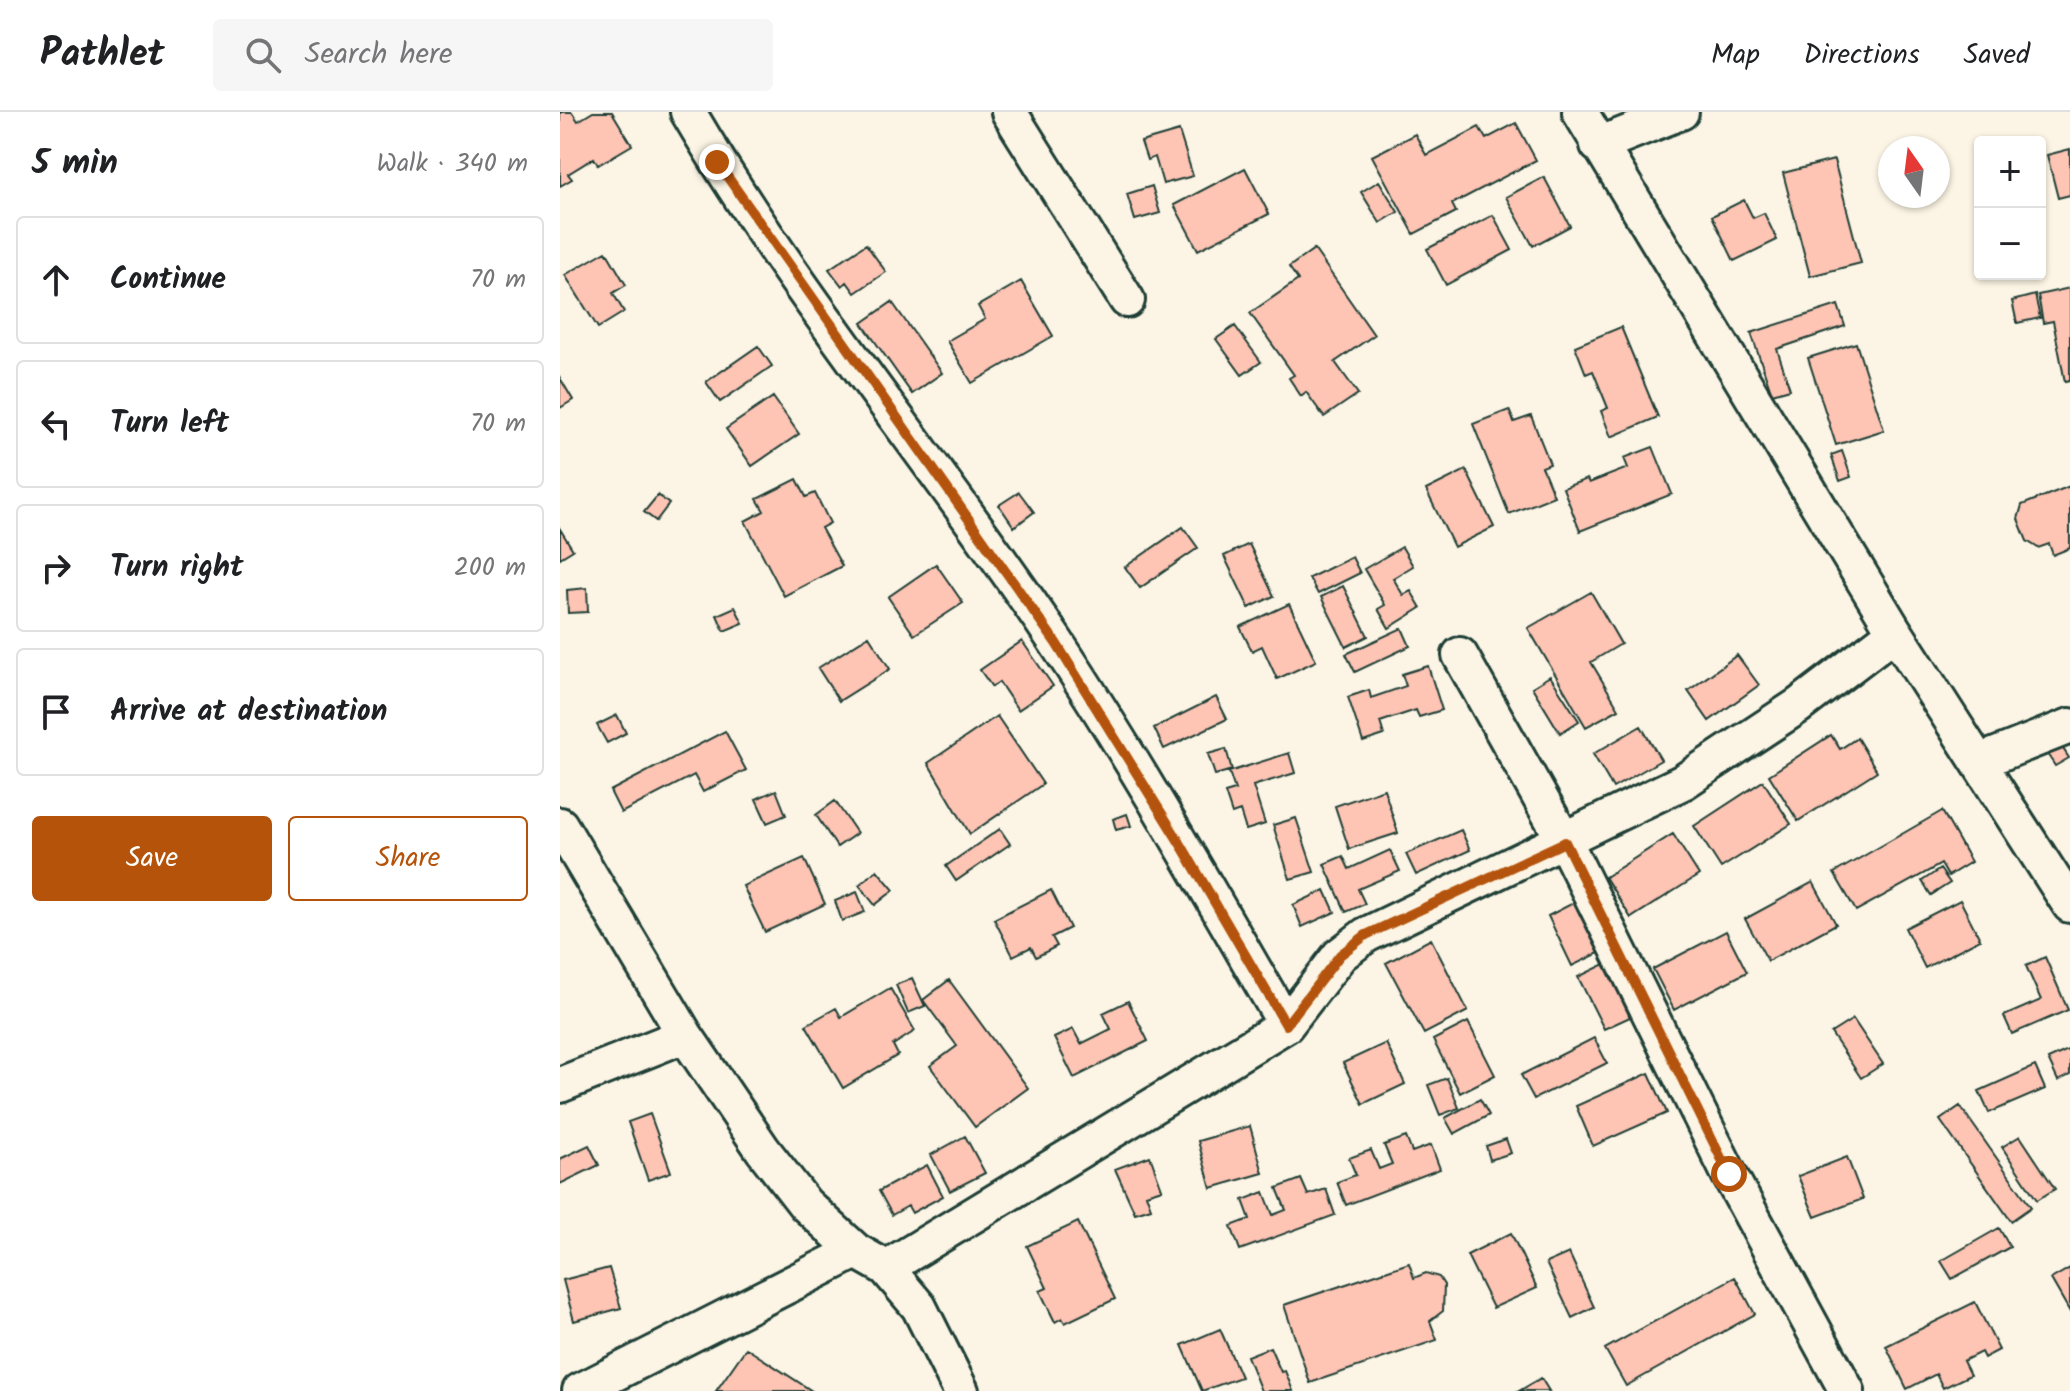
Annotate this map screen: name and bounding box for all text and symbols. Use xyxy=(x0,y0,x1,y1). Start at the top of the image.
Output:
search box xyxy=(213,19,773,91)
text: Pathlet xyxy=(40,25,165,85)
text: Search here xyxy=(305,31,452,79)
icon: search xyxy=(241,33,285,77)
text: Map xyxy=(1711,33,1760,78)
text: Directions xyxy=(1804,33,1920,78)
text: Saved xyxy=(1964,33,2030,78)
north arrow xyxy=(1878,136,1950,208)
map controls xyxy=(1974,136,2046,280)
button: + xyxy=(1974,136,2046,208)
text: 5 min xyxy=(32,137,118,191)
text: Walk · 340 m xyxy=(377,143,528,185)
route end xyxy=(699,144,735,180)
button: − xyxy=(1974,208,2046,280)
text: Continue xyxy=(110,256,226,304)
icon: ahead xyxy=(34,258,78,302)
text: 70 m xyxy=(470,259,526,301)
text: Turn left xyxy=(110,400,229,448)
icon: left xyxy=(34,402,78,446)
text: 70 m xyxy=(470,403,526,445)
text: Turn right xyxy=(110,544,243,592)
icon: right xyxy=(34,546,78,590)
text: 200 m xyxy=(454,547,526,589)
text: Arrive at destination xyxy=(110,688,387,736)
icon: arrive xyxy=(34,690,78,734)
button: Save xyxy=(32,816,272,901)
button: Share xyxy=(288,816,528,901)
route start xyxy=(1711,1156,1747,1192)

